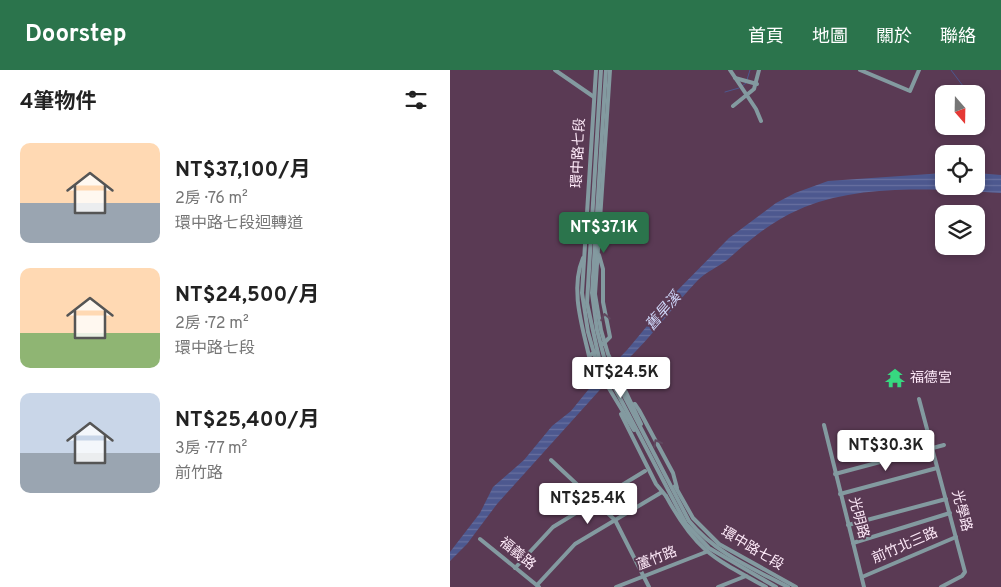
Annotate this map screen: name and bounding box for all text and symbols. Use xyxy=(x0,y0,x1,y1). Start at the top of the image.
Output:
text: Doorstep xyxy=(25,20,127,50)
text: 首頁 xyxy=(748,26,784,49)
text: 地圖 xyxy=(812,26,848,49)
text: 關於 xyxy=(876,26,912,49)
text: 聯絡 xyxy=(940,26,976,49)
north arrow xyxy=(935,85,985,135)
map controls xyxy=(935,85,985,255)
icon: filters xyxy=(402,86,430,114)
text: 4筆物件 xyxy=(20,89,97,116)
street label: 環中路七段 xyxy=(569,118,589,188)
button: locate xyxy=(935,145,985,195)
text: NT$37,100/月 xyxy=(175,157,310,184)
icon: home xyxy=(60,163,120,223)
text: 2房 · 76 m² xyxy=(175,189,248,209)
button: layers xyxy=(935,205,985,255)
pin: NT$37.1K xyxy=(552,212,656,254)
text: 環中路七段迴轉道 xyxy=(175,214,303,234)
text: NT$37.1K xyxy=(570,218,638,238)
text: NT$24,500/月 xyxy=(175,282,319,309)
water label: 舊旱溪 xyxy=(642,287,687,335)
icon: home xyxy=(60,288,120,348)
one-way arrow xyxy=(601,313,611,322)
text: 2房 · 72 m² xyxy=(175,314,249,334)
text: 環中路七段 xyxy=(175,339,255,359)
pin: NT$24.5K xyxy=(569,356,673,399)
text: NT$24.5K xyxy=(583,363,659,383)
temple icon: 福德宮 xyxy=(884,367,906,389)
place label: 福德宮 xyxy=(910,369,952,387)
text: NT$25,400/月 xyxy=(175,407,319,434)
icon: home xyxy=(60,413,120,473)
pin: NT$30.3K xyxy=(834,430,938,472)
text: NT$30.3K xyxy=(848,436,924,456)
text: 3房 · 77 m² xyxy=(175,439,247,459)
one-way arrow xyxy=(653,440,663,449)
text: 前竹路 xyxy=(175,464,223,484)
pin: NT$25.4K xyxy=(536,482,640,525)
text: NT$25.4K xyxy=(550,489,626,509)
street label: 光學路 xyxy=(947,489,975,533)
street label: 光明路 xyxy=(844,496,872,540)
street label: 環中路七段 xyxy=(718,524,786,574)
street label: 前竹北三路 xyxy=(869,524,941,567)
street label: 福義路 xyxy=(495,534,539,574)
street label: 蘆竹路 xyxy=(634,544,680,574)

